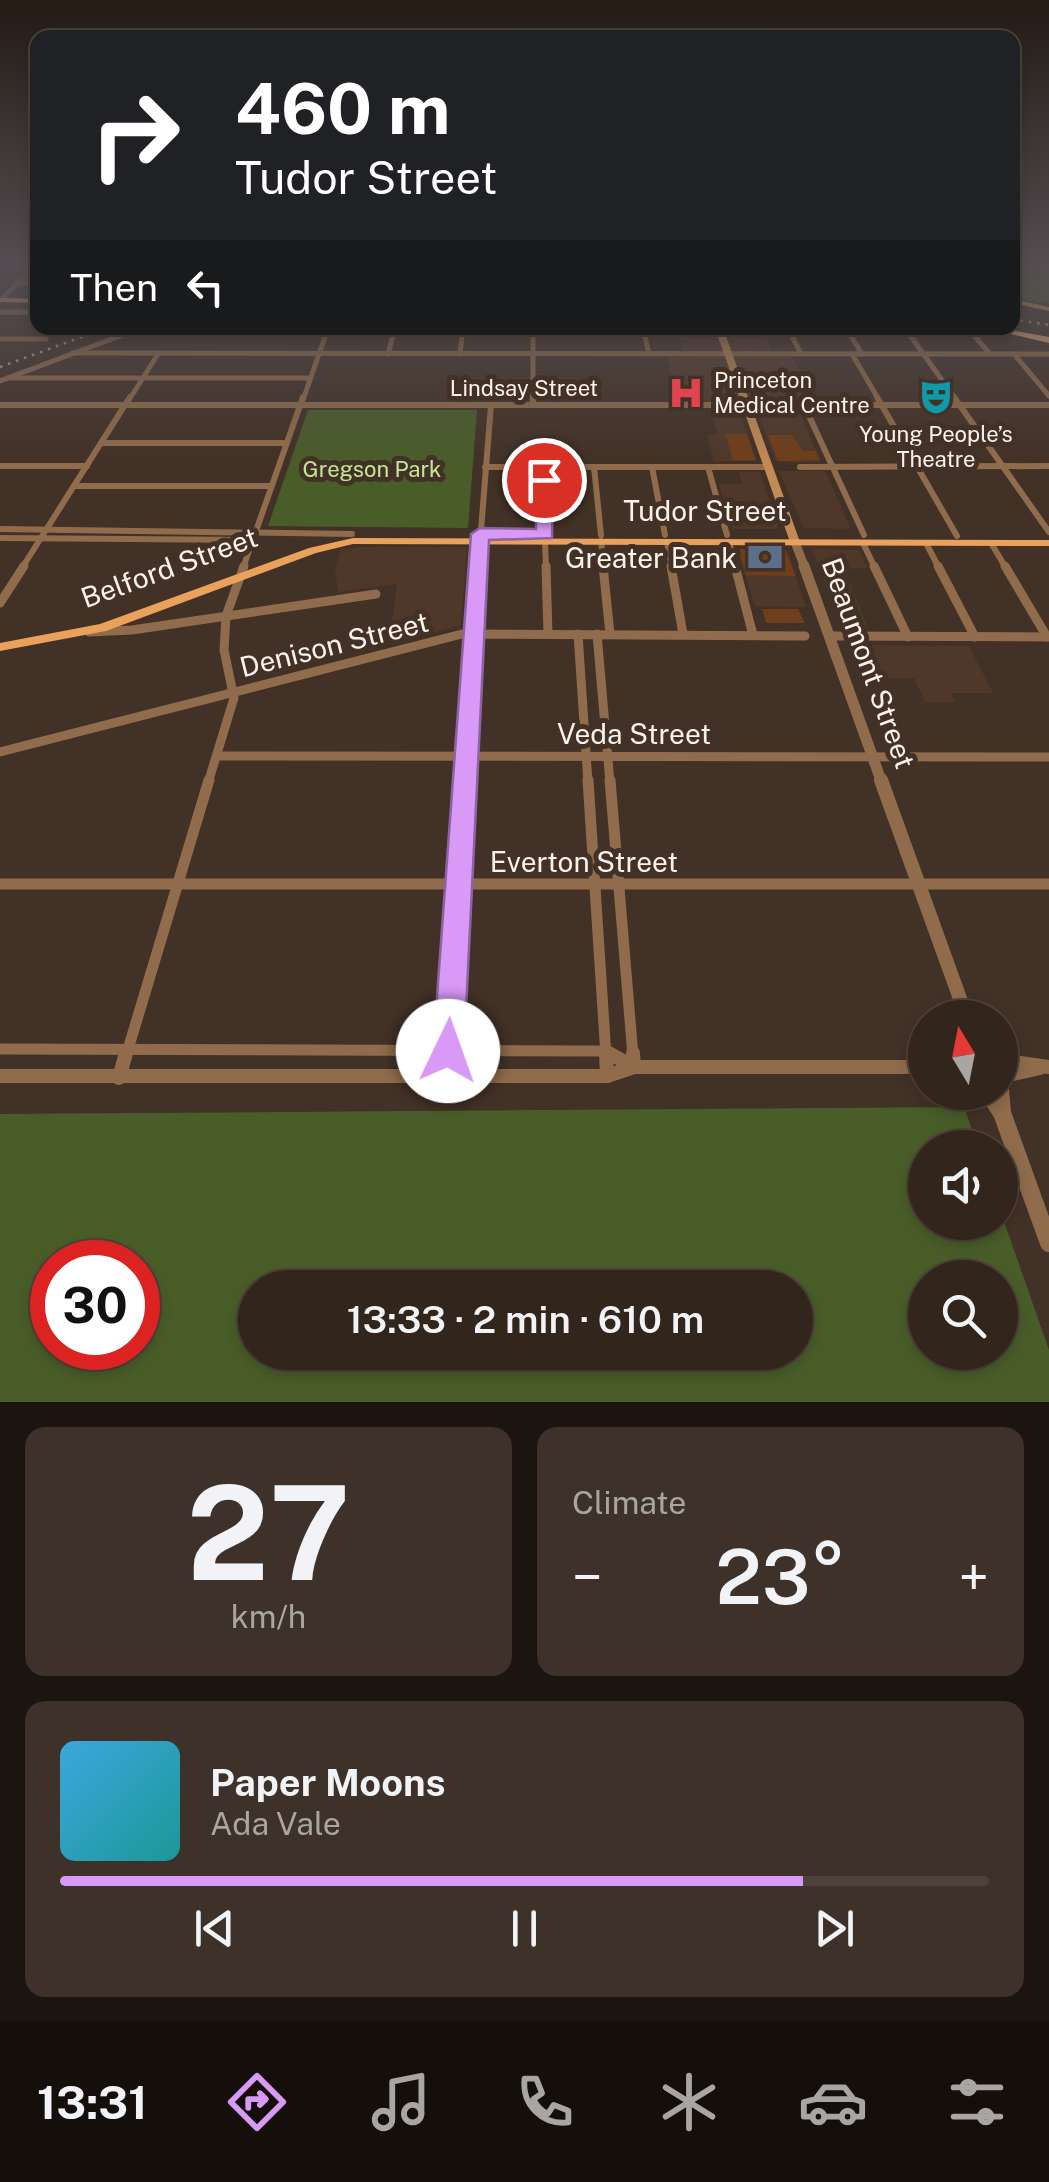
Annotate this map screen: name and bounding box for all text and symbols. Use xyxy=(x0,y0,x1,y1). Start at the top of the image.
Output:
text: 460 m xyxy=(235,67,451,150)
icon: right xyxy=(70,70,200,200)
text: Tudor Street xyxy=(235,151,498,204)
icon: left xyxy=(178,260,233,315)
text: Then xyxy=(70,265,158,310)
place label: Princeton Medical Centre xyxy=(714,367,870,418)
hospital icon: Princeton Medical Centre xyxy=(667,374,705,412)
street label: Lindsay Street xyxy=(450,375,598,401)
theatre icon: Young People’s Theatre xyxy=(917,378,955,416)
place label: Young People’s Theatre xyxy=(859,421,1013,472)
pin xyxy=(502,438,587,523)
icon: arrive xyxy=(517,453,572,508)
park label: Gregson Park xyxy=(303,456,441,482)
street label: Tudor Street xyxy=(623,494,787,527)
street label: Belford Street xyxy=(76,520,262,614)
bank icon: Greater Bank xyxy=(746,538,784,576)
place label: Greater Bank xyxy=(565,541,737,574)
street label: Beaumont Street xyxy=(816,553,922,773)
street label: Denison Street xyxy=(236,605,432,683)
street label: Veda Street xyxy=(557,717,711,750)
street label: Everton Street xyxy=(490,845,678,878)
position arrow xyxy=(396,999,500,1103)
north arrow xyxy=(908,1000,1018,1110)
map controls xyxy=(908,1000,1018,1370)
button: sound xyxy=(908,1130,1018,1240)
speed limit sign: 30 xyxy=(30,1240,160,1370)
button: search xyxy=(908,1260,1018,1370)
text: 13:33 · 2 min · 610 m xyxy=(347,1297,704,1342)
text: 27 xyxy=(187,1457,350,1609)
text: Climate xyxy=(572,1484,686,1521)
text: 23° xyxy=(715,1533,846,1621)
text: − xyxy=(572,1545,603,1609)
text: + xyxy=(958,1545,989,1609)
text: km/h xyxy=(231,1598,306,1635)
text: Paper Moons xyxy=(210,1760,445,1805)
text: Ada Vale xyxy=(210,1805,341,1842)
icon: previous xyxy=(187,1901,242,1956)
icon: pause xyxy=(497,1901,552,1956)
icon: next xyxy=(807,1901,862,1956)
icon: directions xyxy=(222,2067,292,2137)
icon: music xyxy=(366,2067,436,2137)
icon: phone xyxy=(510,2067,580,2137)
icon: climate xyxy=(654,2067,724,2137)
icon: car xyxy=(798,2067,868,2137)
icon: filters xyxy=(942,2067,1012,2137)
text: 13:31 xyxy=(37,2076,148,2129)

